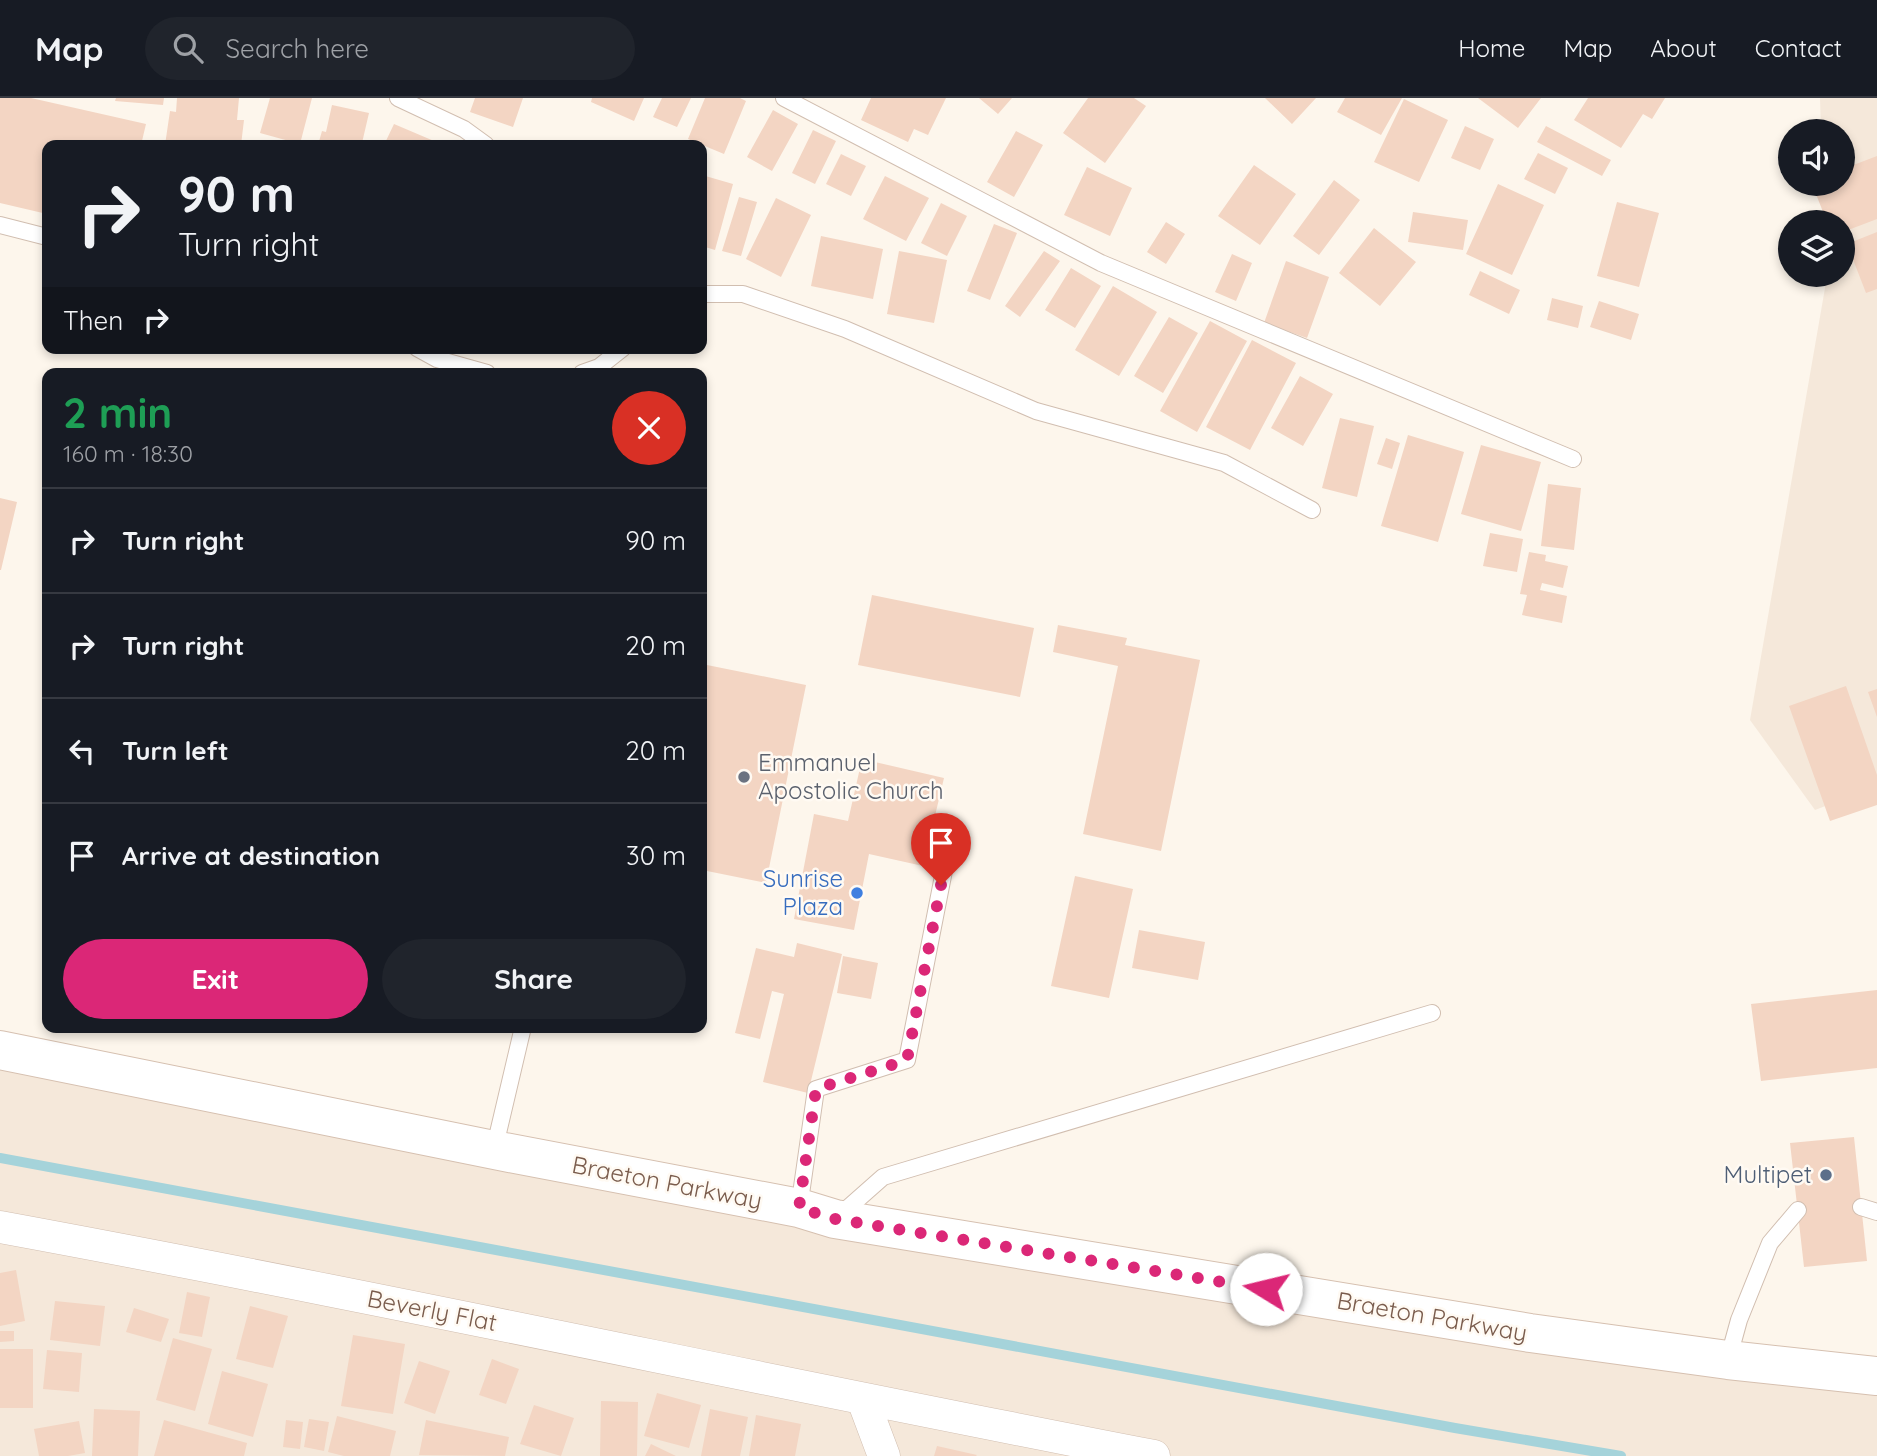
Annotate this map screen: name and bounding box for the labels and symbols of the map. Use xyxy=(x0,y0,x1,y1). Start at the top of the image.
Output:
place label: Emmanuel Apostolic Church xyxy=(758,747,944,805)
marker: Emmanuel Apostolic Church xyxy=(736,769,752,785)
pin xyxy=(911,813,971,885)
place label: Sunrise Plaza xyxy=(763,863,843,921)
marker: Sunrise Plaza xyxy=(849,885,865,901)
street label: Braeton Parkway xyxy=(570,1149,765,1215)
place label: Multipet xyxy=(1724,1159,1812,1189)
marker: Multipet xyxy=(1818,1167,1834,1183)
position arrow xyxy=(1229,1252,1303,1326)
street label: Beverly Flat xyxy=(365,1283,500,1337)
street label: Braeton Parkway xyxy=(1335,1285,1530,1348)

